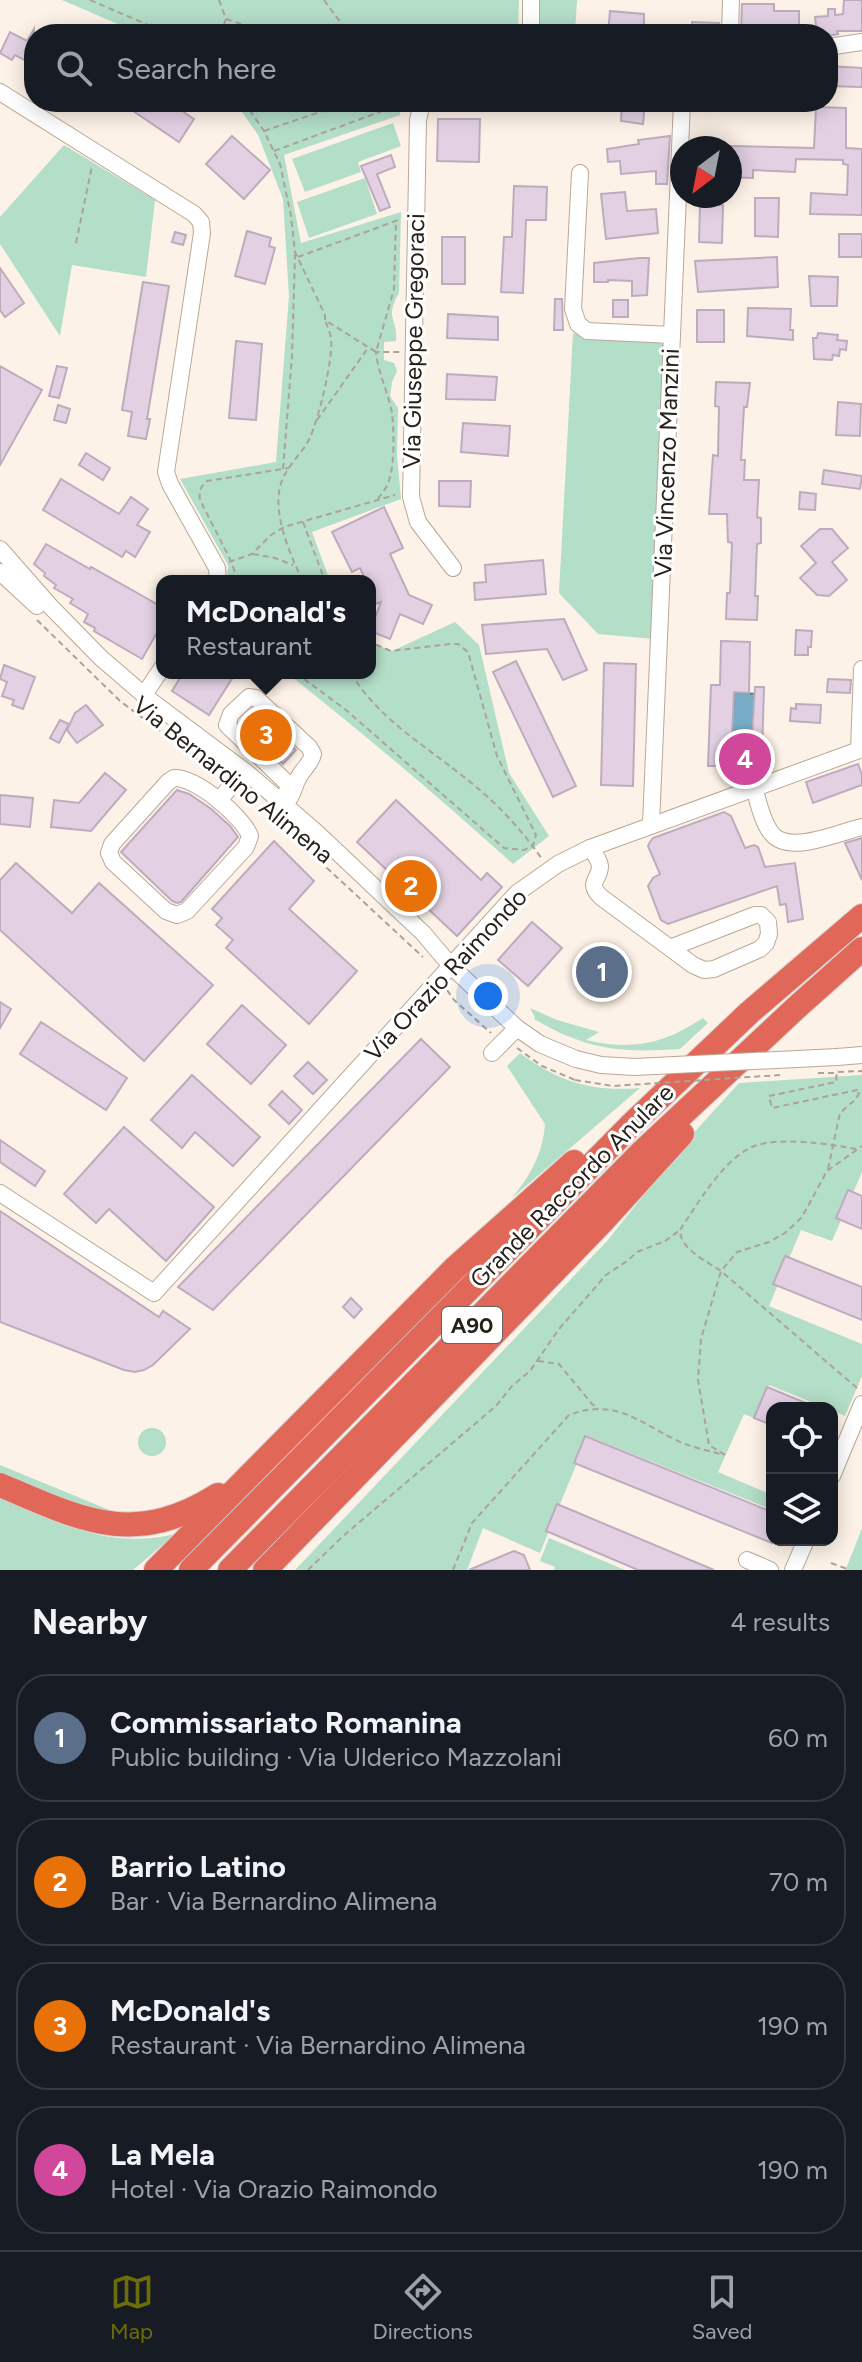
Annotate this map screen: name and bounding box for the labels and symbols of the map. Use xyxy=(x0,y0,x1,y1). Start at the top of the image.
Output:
north arrow xyxy=(670,136,742,208)
street label: Via Giuseppe Gregoraci xyxy=(397,213,430,469)
street label: Via Vincenzo Manzini xyxy=(648,348,685,578)
street label: Via Bernardino Alimena xyxy=(127,690,339,869)
pin: 3 xyxy=(240,705,292,765)
pin: 4 xyxy=(719,729,771,789)
pin: 2 xyxy=(385,856,437,916)
street label: Via Orazio Raimondo xyxy=(358,882,533,1067)
pin: 1 xyxy=(576,942,628,1002)
your location xyxy=(468,976,508,1016)
street label: Grande Raccordo Anulare xyxy=(464,1078,679,1293)
road number: A90 xyxy=(442,1307,502,1343)

